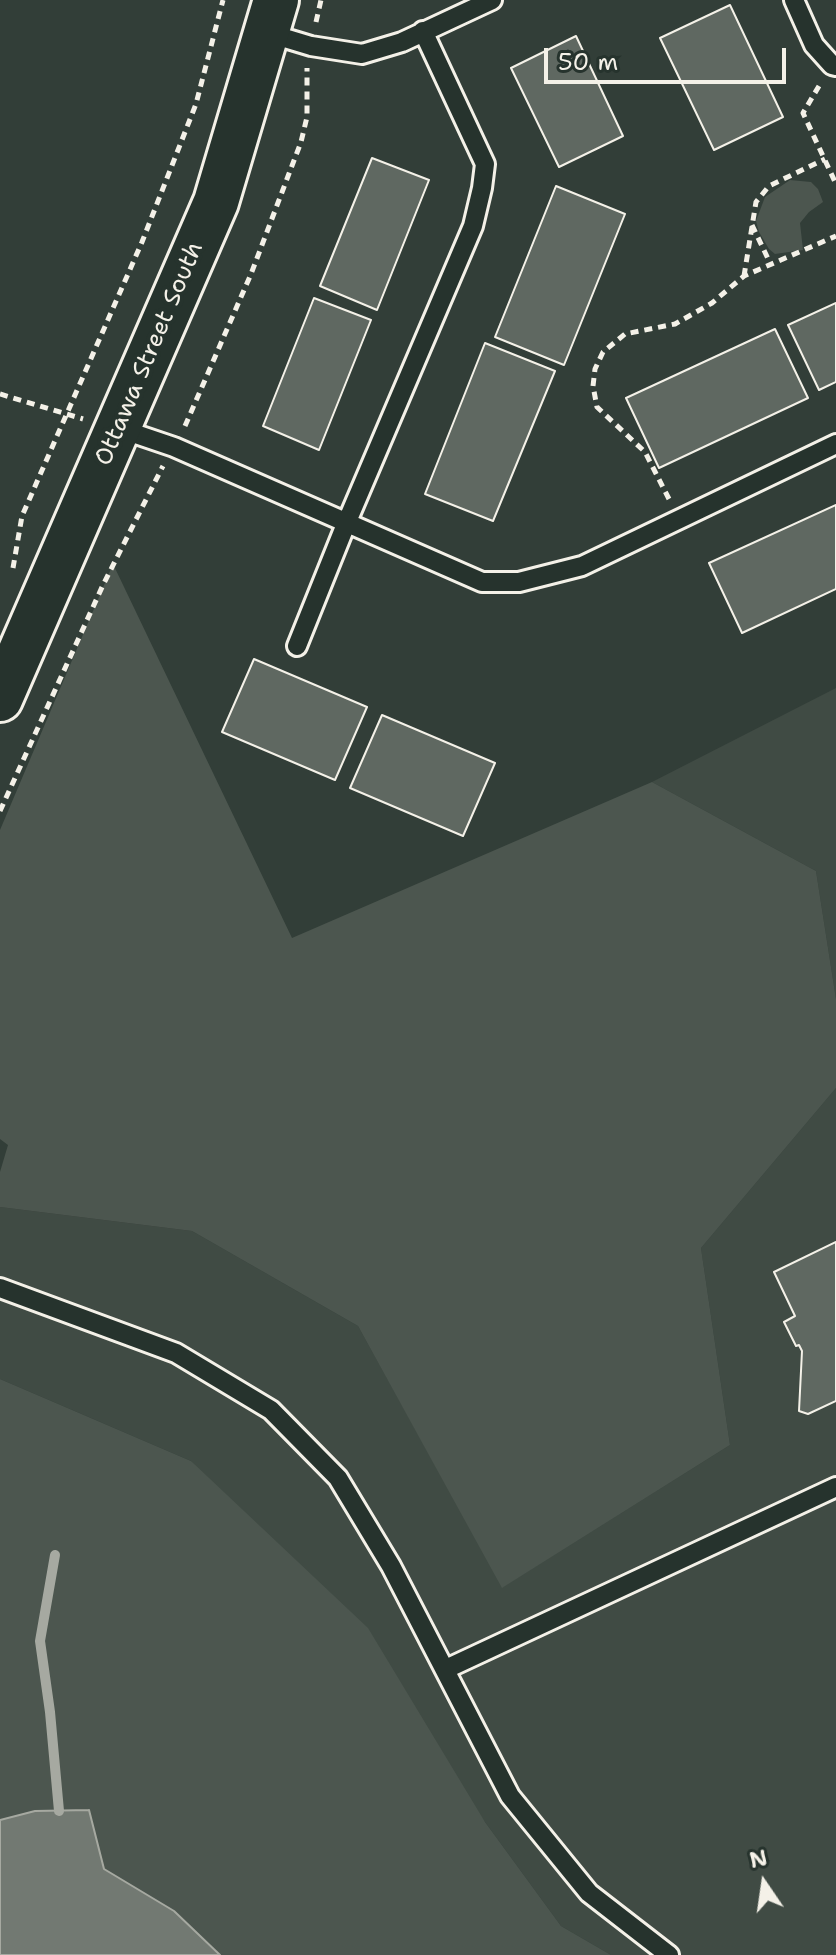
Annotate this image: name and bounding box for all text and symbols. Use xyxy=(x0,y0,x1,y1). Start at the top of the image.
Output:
scale bar xyxy=(548,32,790,82)
text: 50 m xyxy=(558,46,618,78)
street label: Ottawa Street South xyxy=(90,238,210,470)
north arrow xyxy=(724,1843,804,1923)
text: N xyxy=(747,1843,770,1875)

